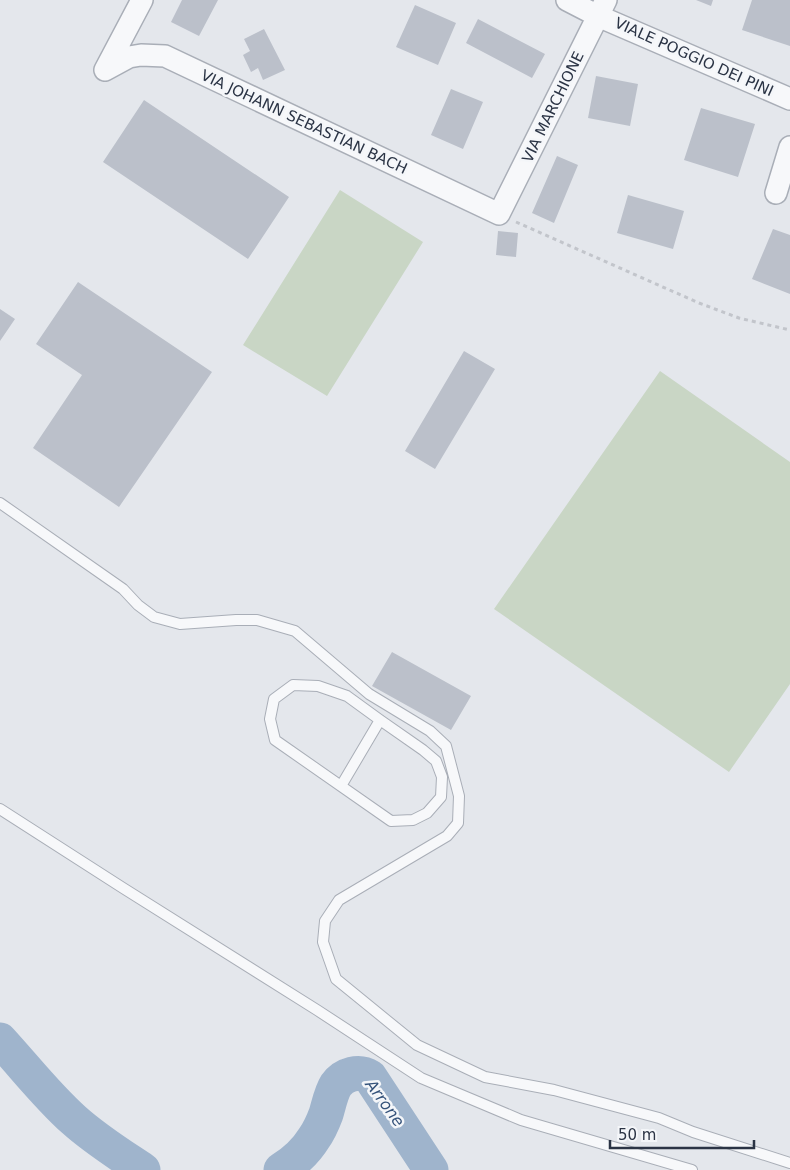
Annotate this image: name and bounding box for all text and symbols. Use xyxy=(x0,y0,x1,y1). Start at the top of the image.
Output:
street label: VIALE POGGIO DEI PINI xyxy=(612,14,776,100)
street label: VIA MARCHIONE xyxy=(518,49,588,165)
street label: VIA JOHANN SEBASTIAN BACH xyxy=(198,66,410,178)
water label: Arrone xyxy=(361,1075,409,1131)
scale bar xyxy=(610,1118,754,1150)
text: 50 m xyxy=(618,1126,656,1144)

